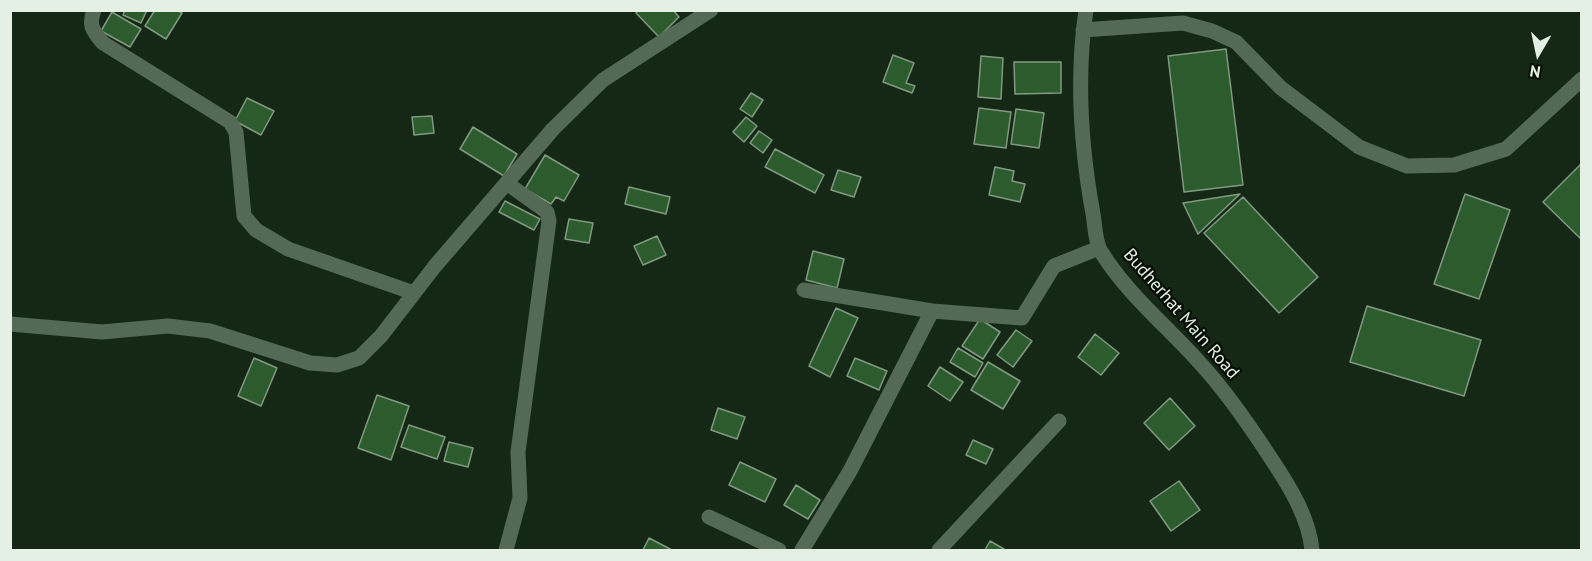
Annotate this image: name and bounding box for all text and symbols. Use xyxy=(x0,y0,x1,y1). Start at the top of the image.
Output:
north arrow xyxy=(1508,24,1568,84)
text: N xyxy=(1528,61,1542,82)
street label: Budherhat Main Road xyxy=(1119,244,1243,384)

